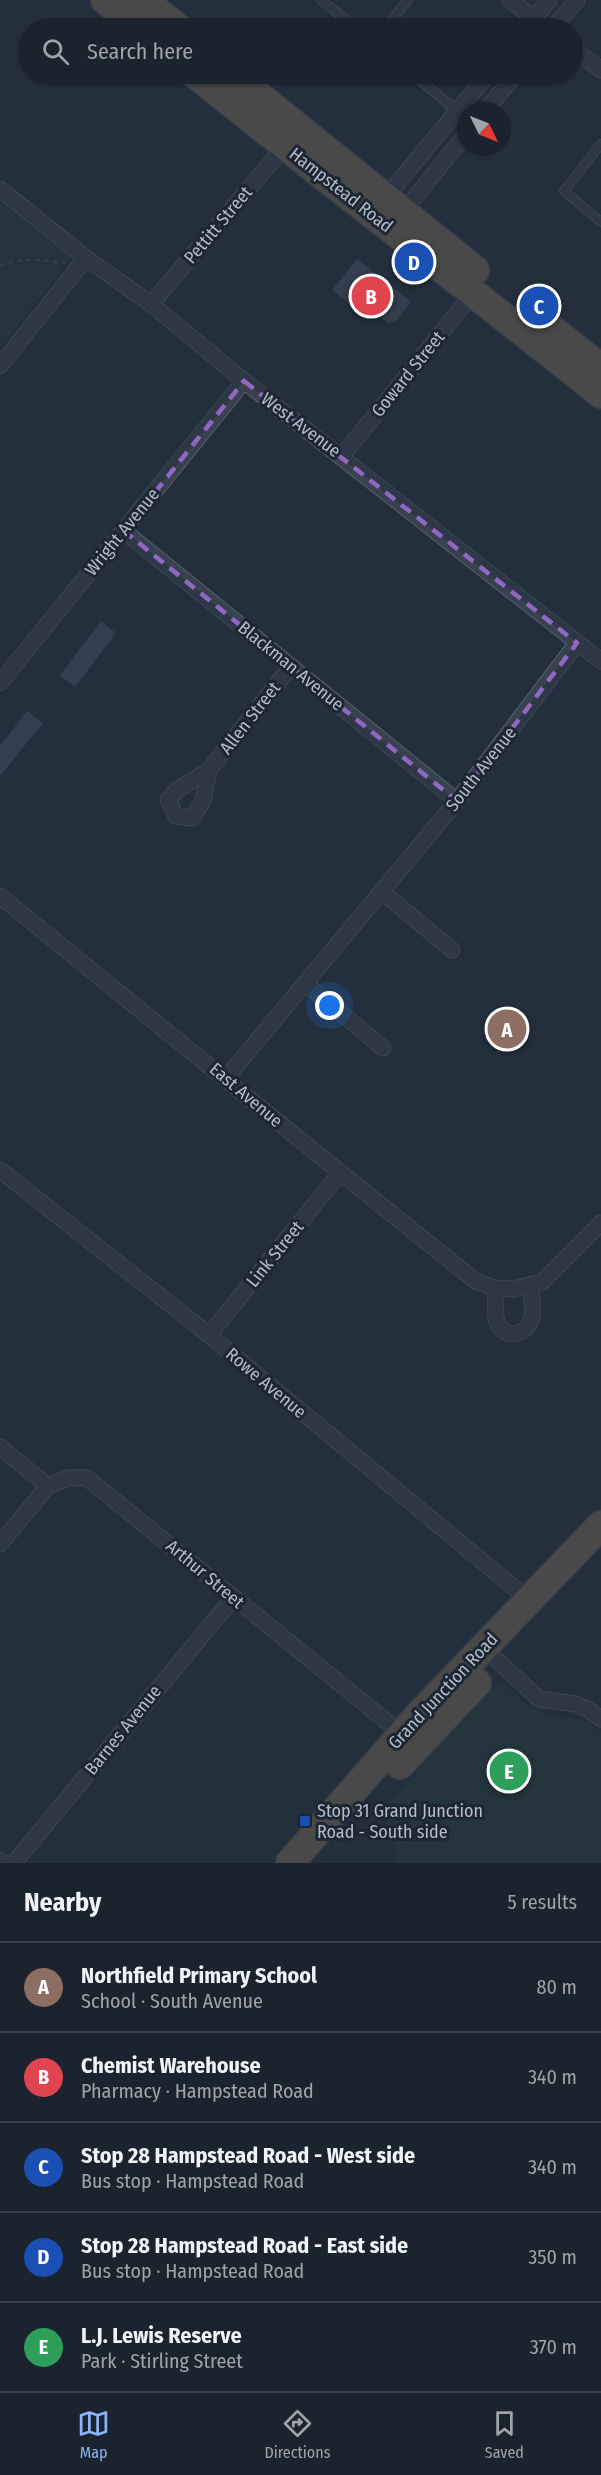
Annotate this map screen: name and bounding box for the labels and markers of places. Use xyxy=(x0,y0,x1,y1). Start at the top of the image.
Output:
pin: D xyxy=(394,240,434,284)
pin: B xyxy=(352,274,391,318)
pin: C xyxy=(520,284,558,328)
pin: A xyxy=(488,1006,526,1052)
pin: E xyxy=(490,1748,528,1794)
place label: Stop 31 Grand Junction Road - South side xyxy=(317,1800,483,1843)
marker: Stop 31 Grand Junction Road - South side xyxy=(298,1814,312,1828)

